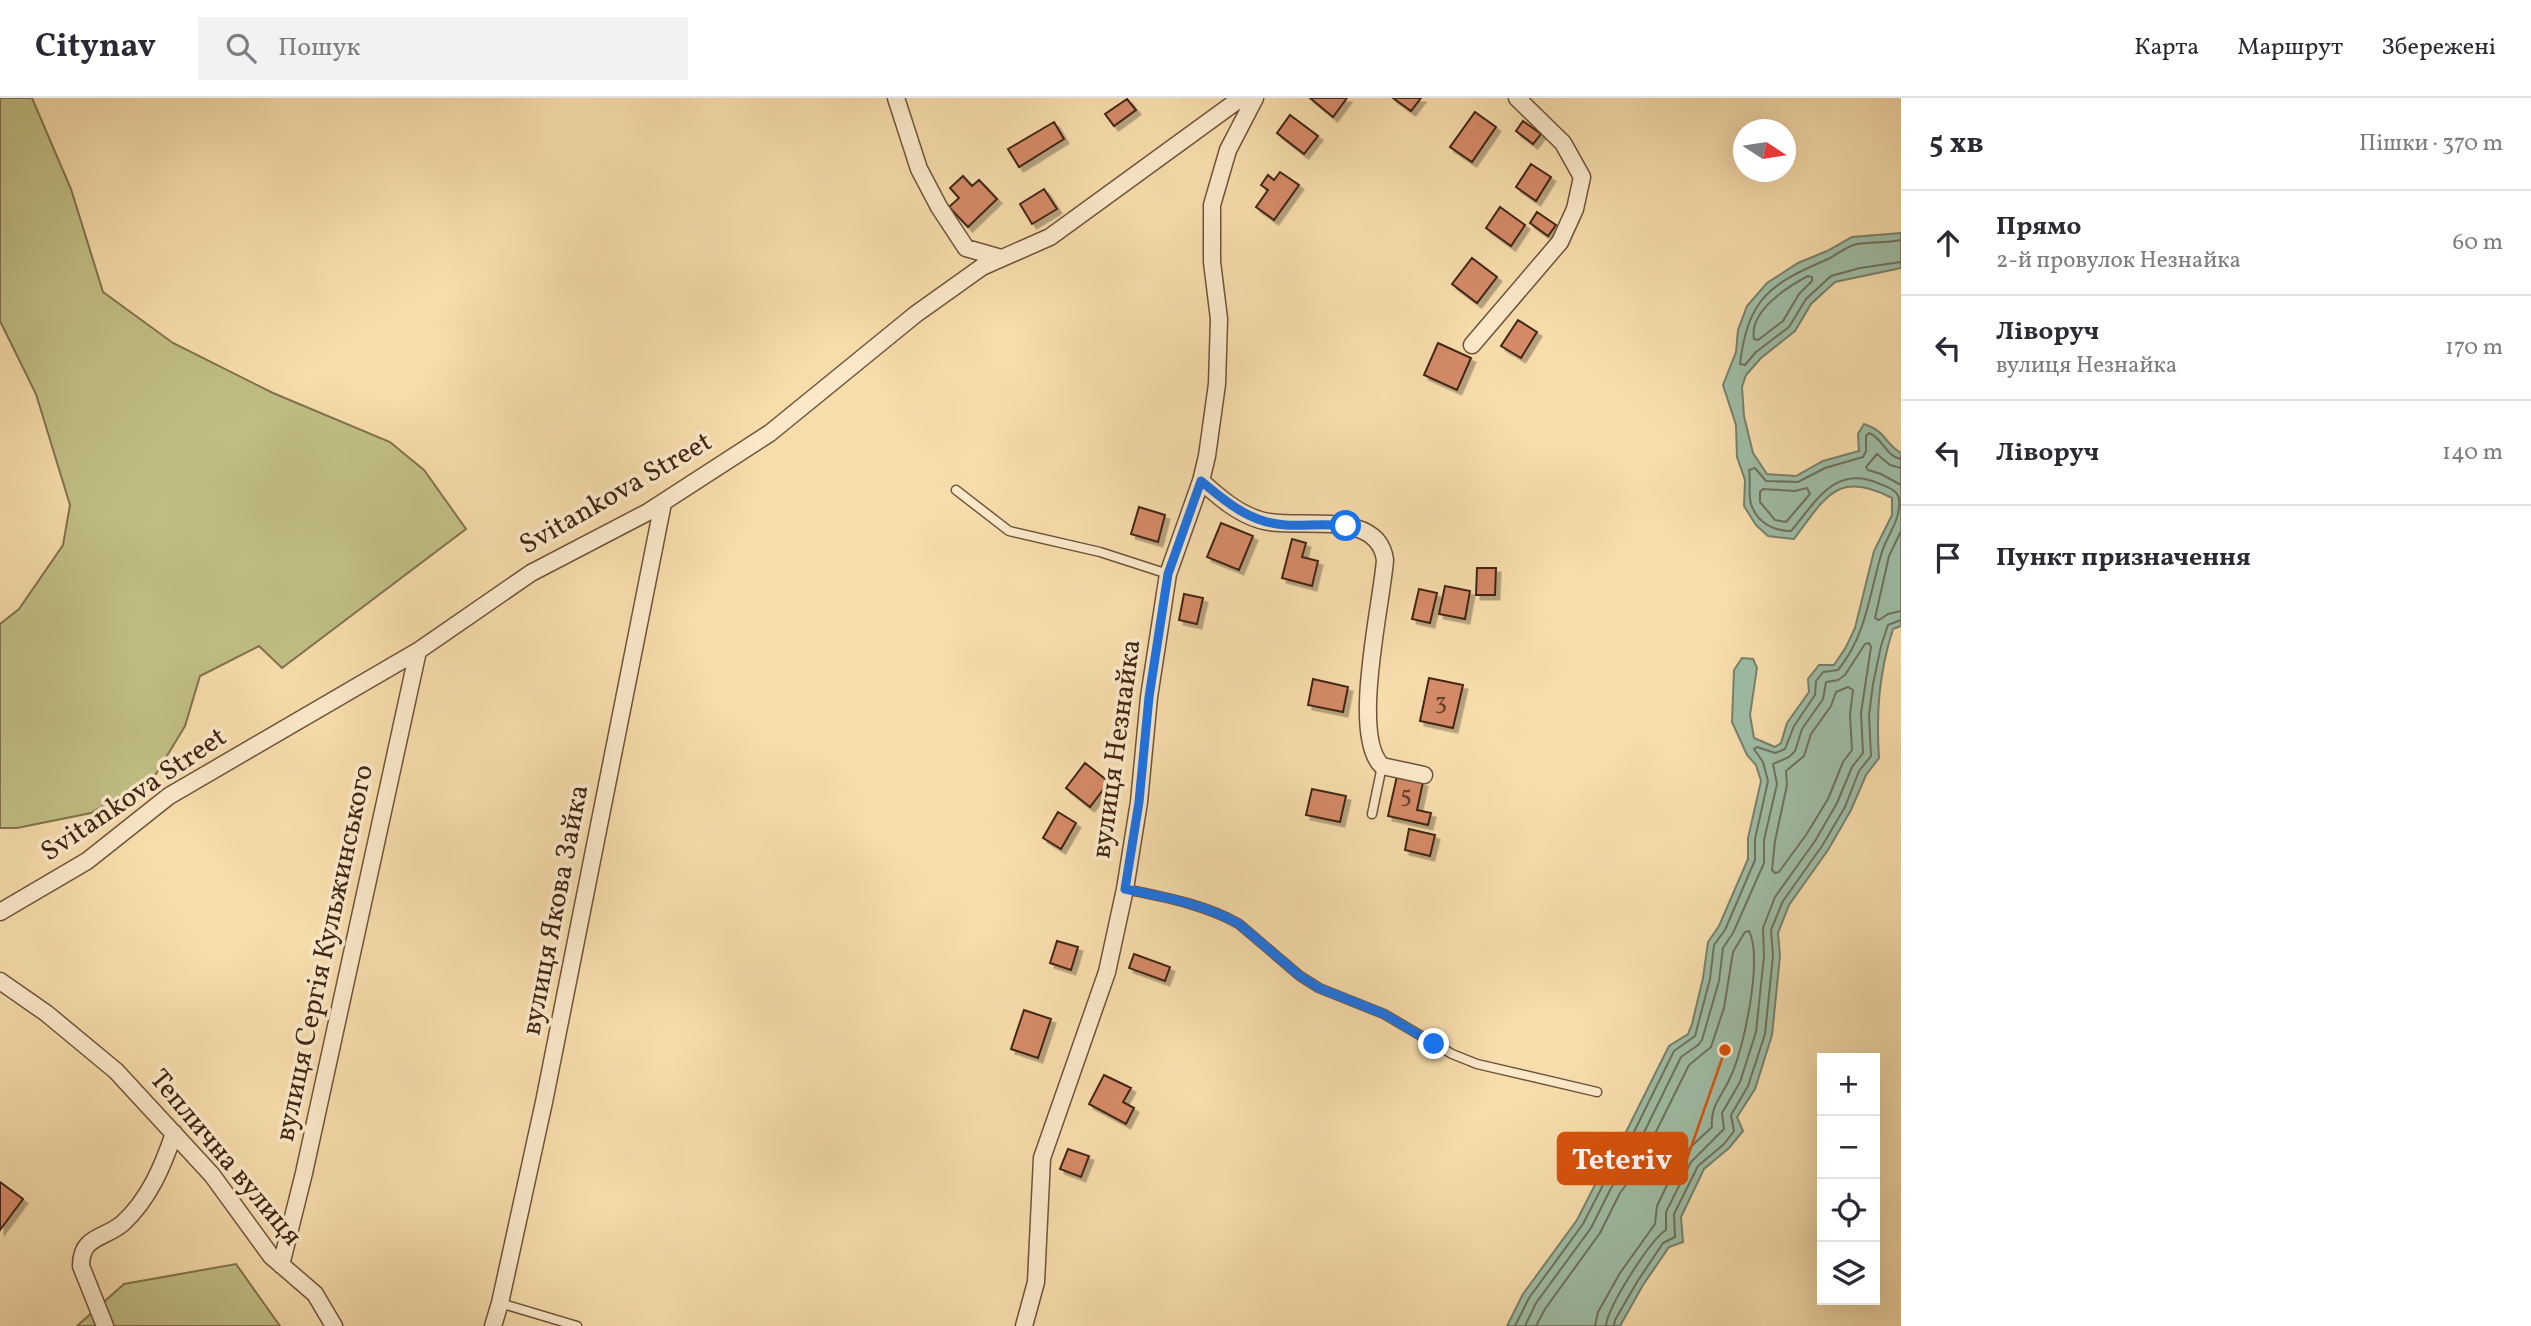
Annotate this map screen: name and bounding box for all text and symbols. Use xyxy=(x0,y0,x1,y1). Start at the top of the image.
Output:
search box xyxy=(198,17,688,80)
text: Citynav xyxy=(35,25,156,71)
icon: search xyxy=(222,29,260,67)
text: Пошук xyxy=(278,30,360,66)
text: Карта xyxy=(2134,31,2199,65)
text: Маршрут xyxy=(2237,31,2343,65)
text: Збережені xyxy=(2381,31,2496,65)
north arrow xyxy=(1733,119,1796,182)
text: 5 хв xyxy=(1929,123,1984,165)
text: Пішки · 370 m xyxy=(2359,128,2503,160)
text: Прямо xyxy=(1996,209,2081,245)
icon: ahead xyxy=(1929,224,1967,262)
text: 60 m xyxy=(2453,227,2503,259)
text: 2-й провулок Незнайка xyxy=(1996,245,2241,277)
text: Ліворуч xyxy=(1996,314,2099,350)
icon: left xyxy=(1929,329,1967,367)
text: 170 m xyxy=(2445,332,2503,364)
text: вулиця Незнайка xyxy=(1996,350,2177,382)
street label: Svitankova Street xyxy=(513,423,719,565)
icon: left xyxy=(1929,434,1967,472)
text: Ліворуч xyxy=(1996,435,2099,471)
text: 140 m xyxy=(2442,437,2503,469)
route start xyxy=(1330,510,1361,541)
icon: arrive xyxy=(1929,539,1967,577)
text: Пункт призначення xyxy=(1996,540,2251,576)
street label: вулиця Незнайка xyxy=(1082,637,1152,861)
house number: 3 xyxy=(1435,686,1447,720)
street label: Svitankova Street xyxy=(33,718,235,872)
street label: вулиця Сергія Кульжинського xyxy=(266,761,384,1145)
house number: 5 xyxy=(1400,779,1412,813)
street label: вулиця Якова Зайка xyxy=(513,781,599,1039)
route end xyxy=(1418,1028,1449,1059)
map controls xyxy=(1817,1053,1880,1305)
button: + xyxy=(1817,1053,1880,1116)
street label: Теплична вулиця xyxy=(139,1061,311,1255)
button: − xyxy=(1817,1116,1880,1179)
callout: Teteriv xyxy=(1558,1133,1687,1184)
text: Teteriv xyxy=(1572,1140,1672,1182)
button: locate xyxy=(1817,1179,1880,1242)
button: layers xyxy=(1817,1242,1880,1305)

